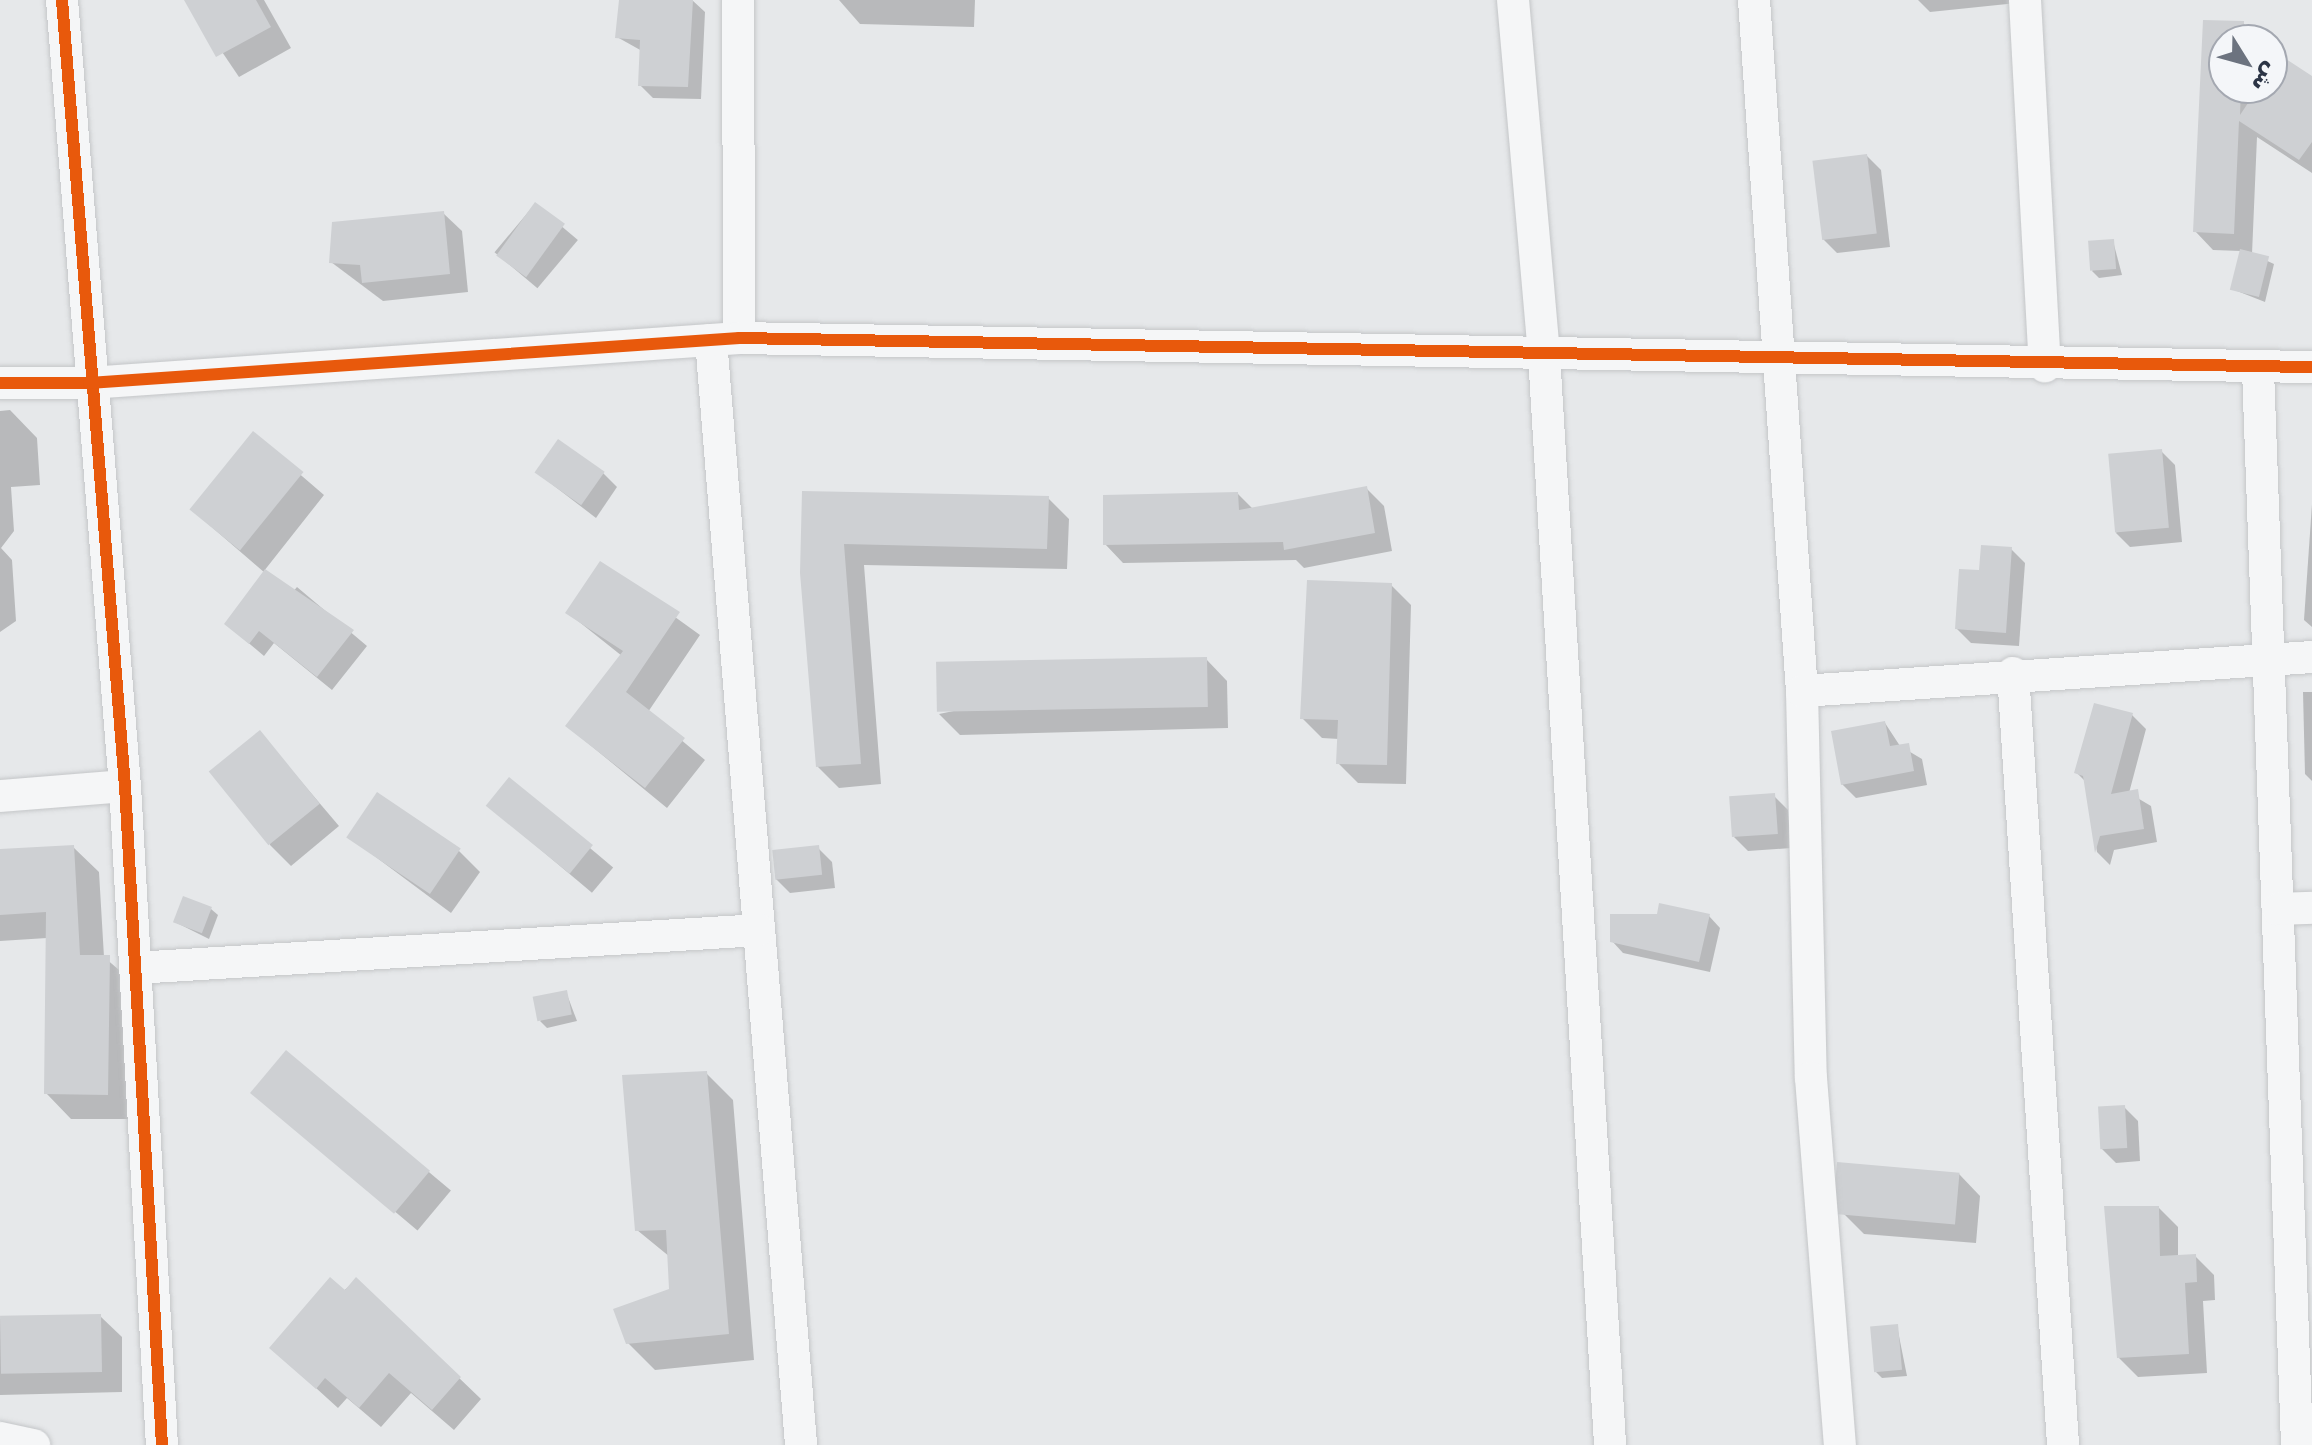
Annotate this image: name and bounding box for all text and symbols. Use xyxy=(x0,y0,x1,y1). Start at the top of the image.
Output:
north arrow xyxy=(2208,24,2288,104)
text: ش xyxy=(2247,58,2285,97)

